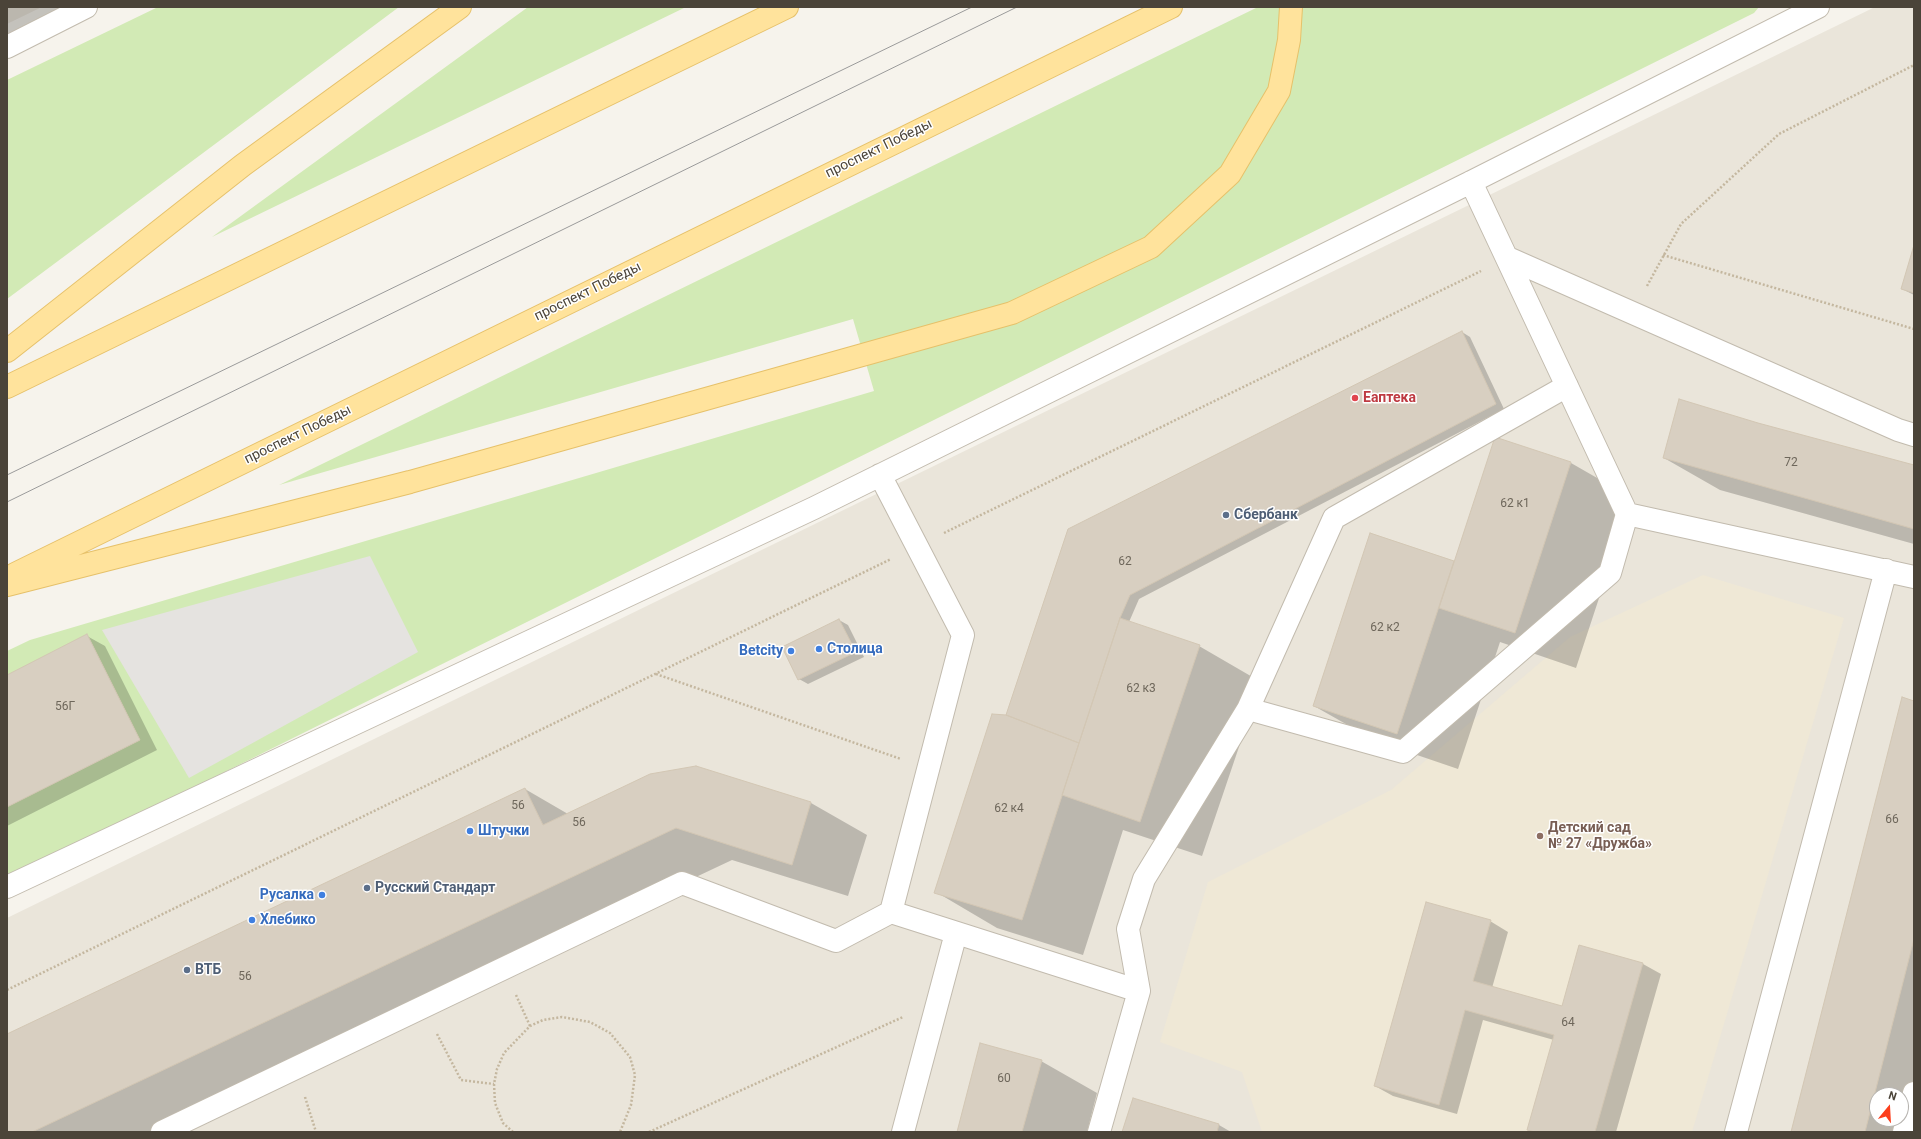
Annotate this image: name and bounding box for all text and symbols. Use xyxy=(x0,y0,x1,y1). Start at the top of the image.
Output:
street label: проспект Победы xyxy=(823,116,935,182)
street label: проспект Победы xyxy=(532,259,644,325)
place label: Еаптека xyxy=(1363,390,1416,406)
marker: Еаптека xyxy=(1350,393,1360,403)
street label: проспект Победы xyxy=(242,402,354,468)
house number: 72 xyxy=(1784,456,1798,470)
house number: 62 к1 xyxy=(1500,497,1530,511)
place label: Сбербанк xyxy=(1234,507,1298,523)
marker: Сбербанк xyxy=(1221,510,1231,520)
house number: 62 xyxy=(1118,555,1132,569)
house number: 62 к2 xyxy=(1370,621,1400,635)
place label: Столица xyxy=(827,641,883,657)
place label: Betcity xyxy=(739,643,783,659)
marker: Столица xyxy=(814,644,824,654)
marker: Betcity xyxy=(786,646,796,656)
house number: 62 к3 xyxy=(1126,682,1156,696)
house number: 56Г xyxy=(55,700,75,714)
house number: 56 xyxy=(511,799,525,813)
house number: 62 к4 xyxy=(994,802,1024,816)
house number: 66 xyxy=(1885,813,1899,827)
house number: 56 xyxy=(572,816,586,830)
place label: Детский сад № 27 «Дружба» xyxy=(1548,820,1652,852)
place label: Штучки xyxy=(478,823,529,839)
marker: Штучки xyxy=(465,826,475,836)
marker: Детский сад № 27 «Дружба» xyxy=(1535,831,1545,841)
place label: Русский Стандарт xyxy=(375,880,495,896)
marker: Русский Стандарт xyxy=(362,883,372,893)
place label: Русалка xyxy=(260,887,314,903)
marker: Русалка xyxy=(317,890,327,900)
place label: Хлебико xyxy=(260,912,316,928)
marker: Хлебико xyxy=(247,915,257,925)
place label: ВТБ xyxy=(195,962,221,978)
marker: ВТБ xyxy=(182,965,192,975)
house number: 56 xyxy=(238,970,252,984)
house number: 64 xyxy=(1561,1016,1575,1030)
house number: 60 xyxy=(997,1072,1011,1086)
north arrow xyxy=(1869,1087,1909,1127)
text: N xyxy=(1887,1089,1898,1103)

